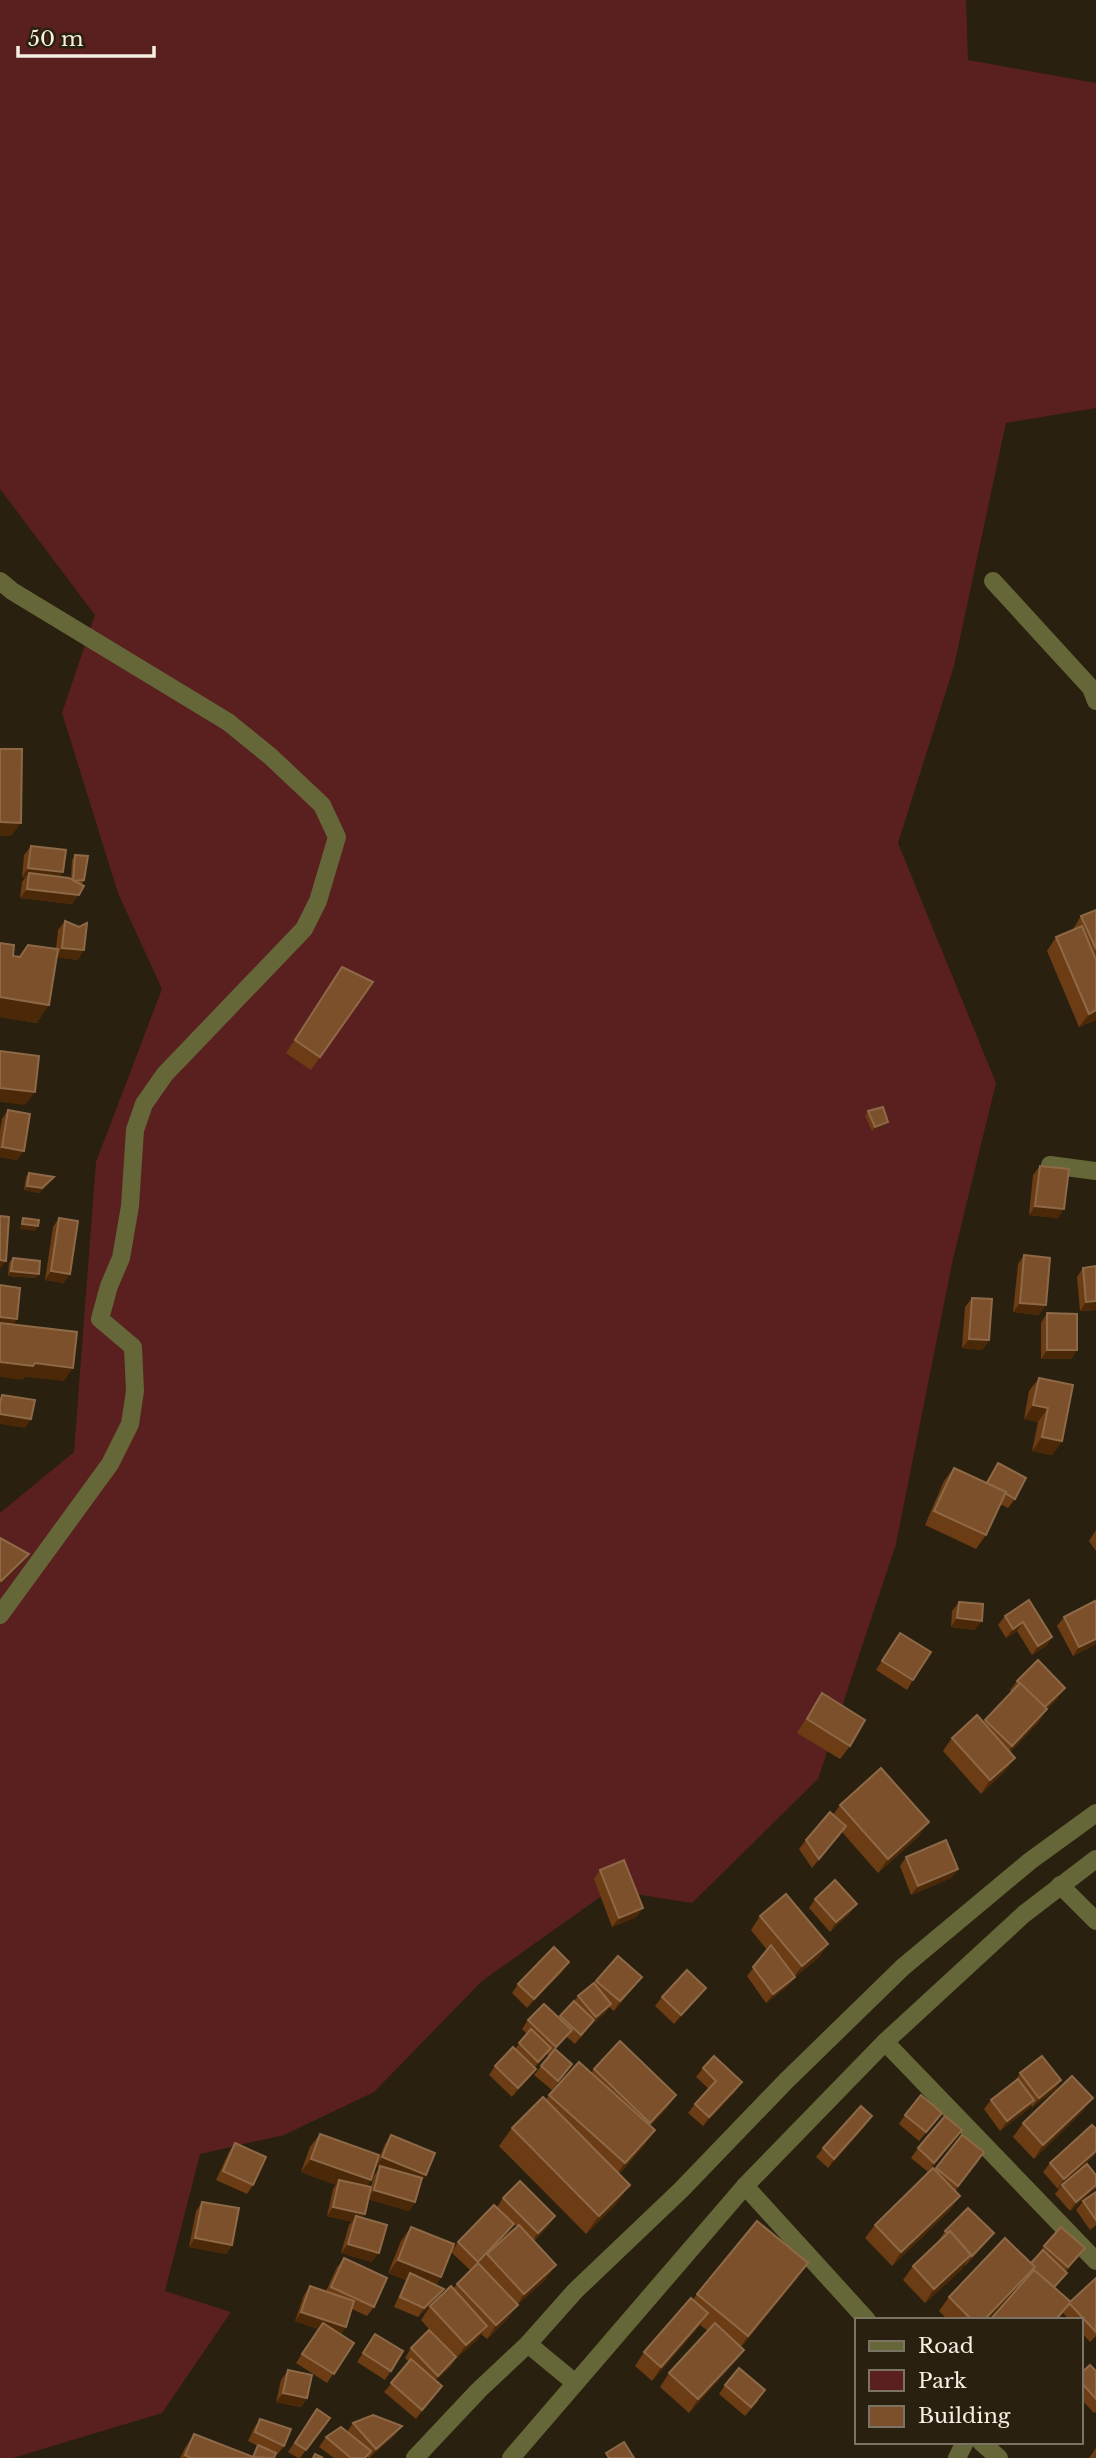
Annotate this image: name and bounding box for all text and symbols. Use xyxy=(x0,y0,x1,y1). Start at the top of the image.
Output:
scale bar xyxy=(18,14,154,58)
text: 50 m xyxy=(28,26,84,52)
legend xyxy=(855,2318,1082,2444)
text: Road xyxy=(918,2333,974,2359)
text: Park xyxy=(918,2368,967,2394)
text: Building xyxy=(918,2403,1011,2429)

